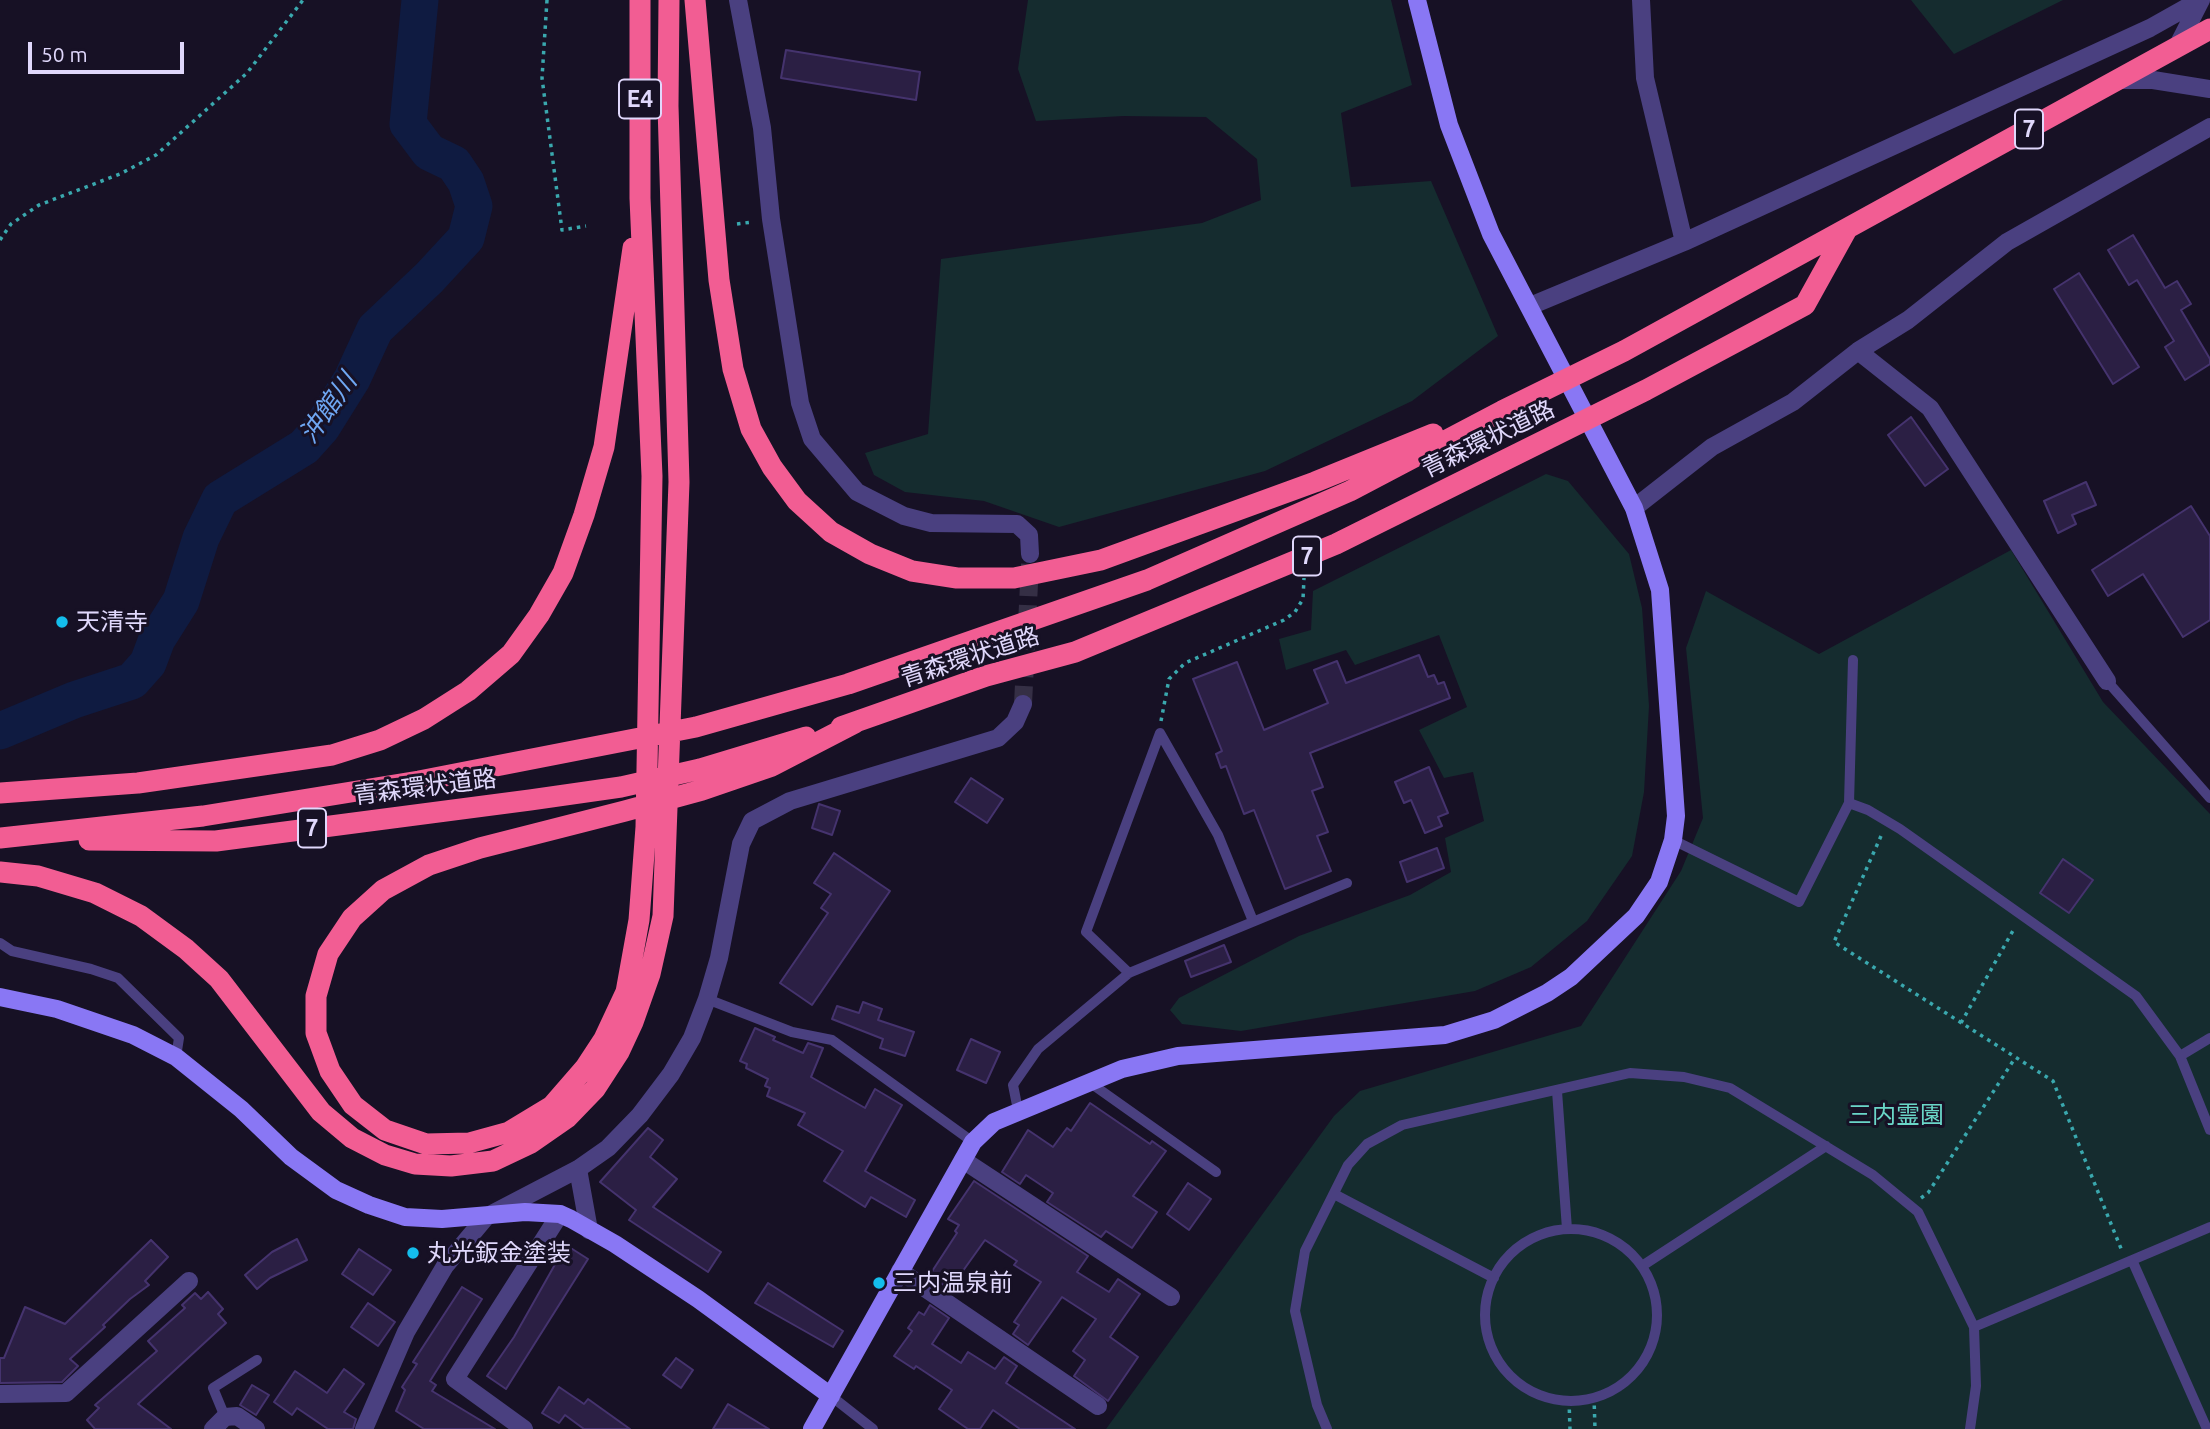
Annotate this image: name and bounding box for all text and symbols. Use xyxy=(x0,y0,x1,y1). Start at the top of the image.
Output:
scale bar xyxy=(32,28,187,72)
text: 50 m xyxy=(41,42,88,66)
road number: E4 xyxy=(619,80,661,118)
road number: 7 xyxy=(2015,110,2043,148)
water label: 沖館川 xyxy=(293,367,363,449)
street label: 青森環状道路 xyxy=(1417,394,1559,484)
road number: 7 xyxy=(1293,536,1321,576)
place label: 天清寺 xyxy=(76,608,148,636)
marker: 天清寺 xyxy=(54,614,70,630)
street label: 青森環状道路 xyxy=(897,621,1043,693)
street label: 青森環状道路 xyxy=(352,764,498,810)
road number: 7 xyxy=(298,808,326,848)
park label: 三内霊園 xyxy=(1848,1101,1944,1129)
place label: 丸光鈑金塗装 xyxy=(427,1239,571,1267)
marker: 丸光鈑金塗装 xyxy=(405,1245,421,1261)
place label: 三内温泉前 xyxy=(893,1269,1013,1297)
marker: 三内温泉前 xyxy=(871,1275,887,1291)

